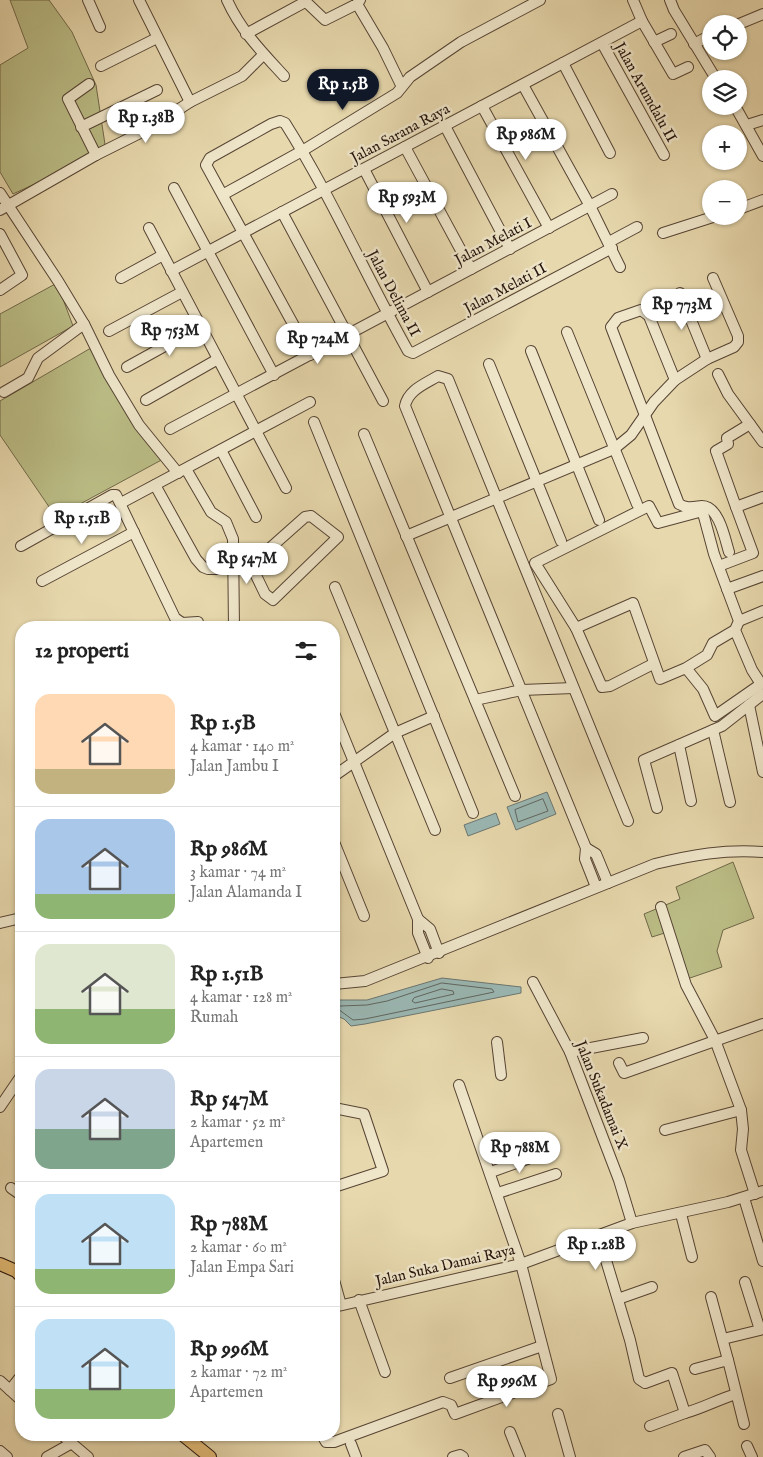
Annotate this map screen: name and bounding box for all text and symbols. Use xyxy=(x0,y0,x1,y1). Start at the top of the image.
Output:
map controls xyxy=(702,15,747,225)
button: locate xyxy=(702,15,747,60)
street label: Jalan Arumdalu II xyxy=(609,37,681,146)
pin: Rp 1.5B xyxy=(297,68,389,111)
button: layers xyxy=(702,70,747,115)
text: Rp 1.5B xyxy=(318,75,368,95)
street label: Jalan Sarana Raya xyxy=(346,99,453,168)
pin: Rp 1.38B xyxy=(94,102,198,144)
text: Rp 1.38B xyxy=(118,108,174,128)
pin: Rp 986M xyxy=(480,119,572,161)
text: Rp 986M xyxy=(496,125,556,145)
button: + xyxy=(702,125,747,170)
button: − xyxy=(702,180,747,225)
pin: Rp 593M xyxy=(361,182,453,224)
text: Rp 593M xyxy=(378,188,436,208)
street label: Jalan Melati I xyxy=(450,213,535,271)
street label: Jalan Delima II xyxy=(362,245,425,340)
street label: Jalan Melati II xyxy=(459,258,550,319)
pin: Rp 773M xyxy=(636,288,728,331)
text: Rp 773M xyxy=(652,295,712,315)
pin: Rp 753M xyxy=(124,314,216,357)
text: Rp 753M xyxy=(141,321,199,341)
pin: Rp 724M xyxy=(272,322,364,365)
text: Rp 724M xyxy=(287,329,349,349)
pin: Rp 1.51B xyxy=(30,502,134,545)
text: Rp 1.51B xyxy=(54,509,110,529)
pin: Rp 547M xyxy=(201,542,293,585)
text: Rp 547M xyxy=(217,549,277,569)
icon: filters xyxy=(292,637,320,665)
text: 12 properti xyxy=(35,638,129,665)
text: Rp 1.5B xyxy=(190,710,256,737)
icon: home xyxy=(75,714,135,774)
text: 4 kamar · 140 m² xyxy=(190,737,294,757)
text: Jalan Jambu I xyxy=(190,757,279,777)
text: Rp 986M xyxy=(190,836,268,863)
icon: home xyxy=(75,839,135,899)
text: 3 kamar · 74 m² xyxy=(190,863,286,883)
text: Jalan Alamanda I xyxy=(190,883,302,903)
text: Rp 1.51B xyxy=(190,961,264,988)
icon: home xyxy=(75,964,135,1024)
text: 4 kamar · 128 m² xyxy=(190,988,293,1008)
text: Rumah xyxy=(190,1008,238,1028)
street label: Jalan Sukadamai X xyxy=(570,1036,632,1153)
text: Rp 547M xyxy=(190,1086,269,1113)
icon: home xyxy=(75,1089,135,1149)
text: 2 kamar · 52 m² xyxy=(190,1113,286,1133)
pin: Rp 788M xyxy=(474,1132,566,1174)
text: Apartemen xyxy=(190,1133,263,1153)
text: Rp 788M xyxy=(490,1138,550,1158)
text: Rp 788M xyxy=(190,1211,268,1238)
icon: home xyxy=(75,1214,135,1274)
pin: Rp 1.28B xyxy=(544,1228,648,1271)
text: Rp 1.28B xyxy=(567,1235,625,1255)
text: 2 kamar · 60 m² xyxy=(190,1238,287,1258)
street label: Jalan Suka Damai Raya xyxy=(372,1240,517,1291)
text: Jalan Empa Sari xyxy=(190,1258,294,1278)
text: Rp 996M xyxy=(190,1336,269,1363)
icon: home xyxy=(75,1339,135,1399)
text: 2 kamar · 72 m² xyxy=(190,1363,287,1383)
pin: Rp 996M xyxy=(461,1366,553,1408)
text: Rp 996M xyxy=(477,1372,537,1392)
text: Apartemen xyxy=(190,1383,263,1403)

